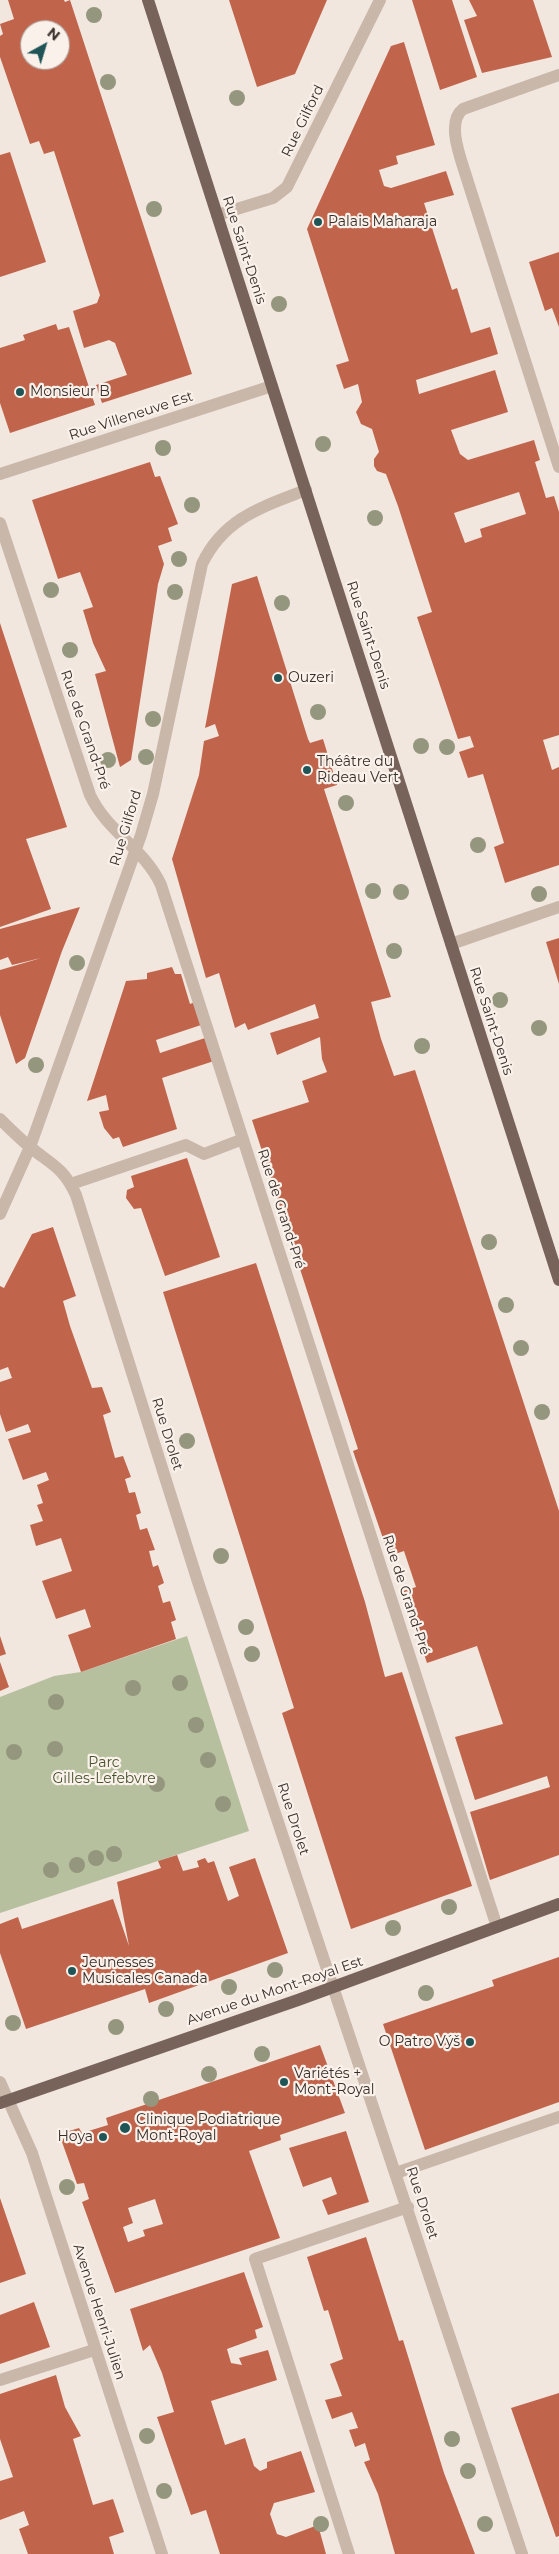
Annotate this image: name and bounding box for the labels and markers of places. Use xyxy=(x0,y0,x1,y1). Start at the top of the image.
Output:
place label: Palais Maharaja xyxy=(328,214,437,230)
marker: Palais Maharaja xyxy=(312,216,324,228)
place label: Monsieur B xyxy=(30,384,110,400)
marker: Monsieur B xyxy=(14,386,26,398)
place label: Ouzeri xyxy=(288,670,334,686)
marker: Ouzeri xyxy=(272,672,284,684)
place label: Théâtre du Rideau Vert xyxy=(317,754,399,786)
marker: Théâtre du Rideau Vert xyxy=(301,764,313,776)
place label: Jeunesses Musicales Canada xyxy=(82,1955,208,1988)
marker: Jeunesses Musicales Canada xyxy=(66,1965,78,1977)
place label: O Patro Výš xyxy=(379,2034,460,2050)
marker: O Patro Výš xyxy=(464,2036,476,2048)
place label: Variétés + Mont-Royal xyxy=(294,2066,375,2098)
marker: Variétés + Mont-Royal xyxy=(278,2076,290,2088)
place label: Clinique Podiatrique Mont-Royal xyxy=(136,2112,280,2144)
marker: Clinique Podiatrique Mont-Royal xyxy=(118,2121,132,2135)
place label: Hoya xyxy=(57,2129,93,2145)
marker: Hoya xyxy=(97,2131,109,2143)

